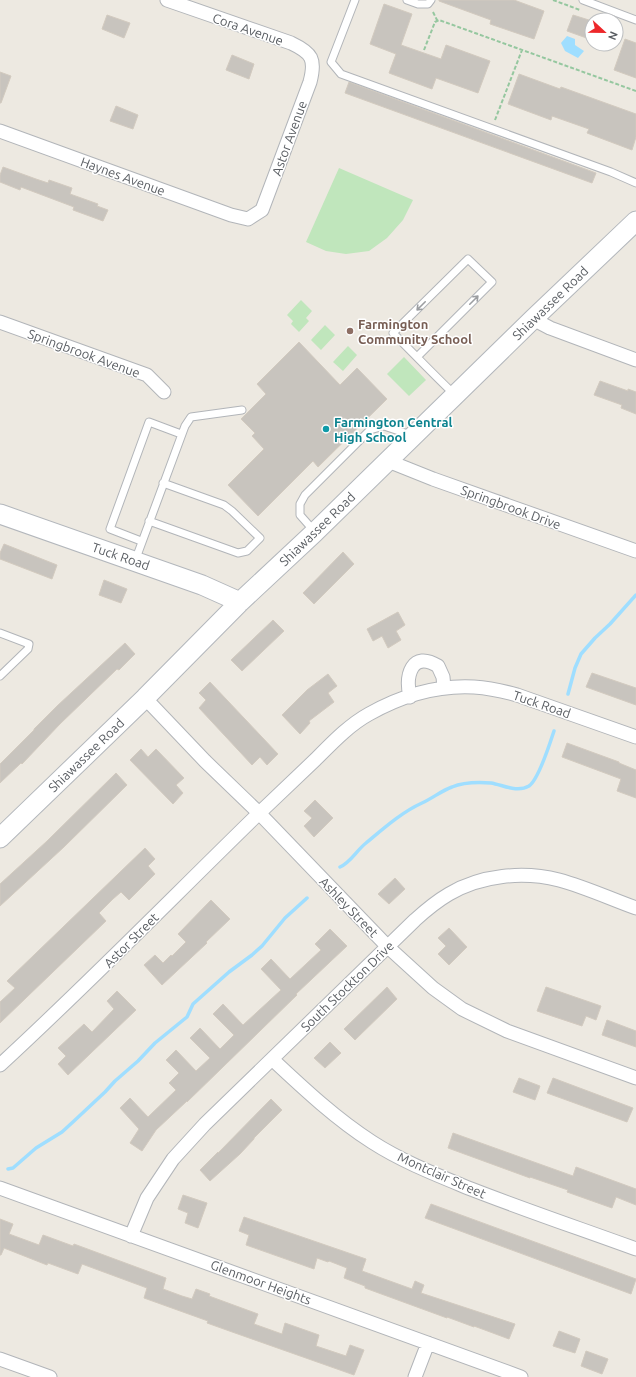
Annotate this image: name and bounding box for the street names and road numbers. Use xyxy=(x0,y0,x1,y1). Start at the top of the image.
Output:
street label: Cora Avenue xyxy=(211,10,285,48)
street label: Astor Avenue xyxy=(269,99,309,177)
street label: Haynes Avenue xyxy=(79,154,167,198)
street label: Shiawassee Road xyxy=(509,263,591,343)
street label: Springbrook Avenue xyxy=(26,326,142,380)
street label: Springbrook Drive xyxy=(459,482,563,532)
street label: Shiawassee Road xyxy=(276,489,358,569)
street label: Tuck Road xyxy=(90,540,152,572)
street label: Tuck Road xyxy=(511,688,573,720)
street label: Shiawassee Road xyxy=(45,715,127,795)
street label: Ashley Street xyxy=(317,874,381,940)
street label: Astor Street xyxy=(101,910,161,970)
street label: South Stockton Drive xyxy=(298,938,396,1034)
street label: Montclair Street xyxy=(396,1149,488,1201)
street label: Glenmoor Heights xyxy=(209,1257,314,1307)

